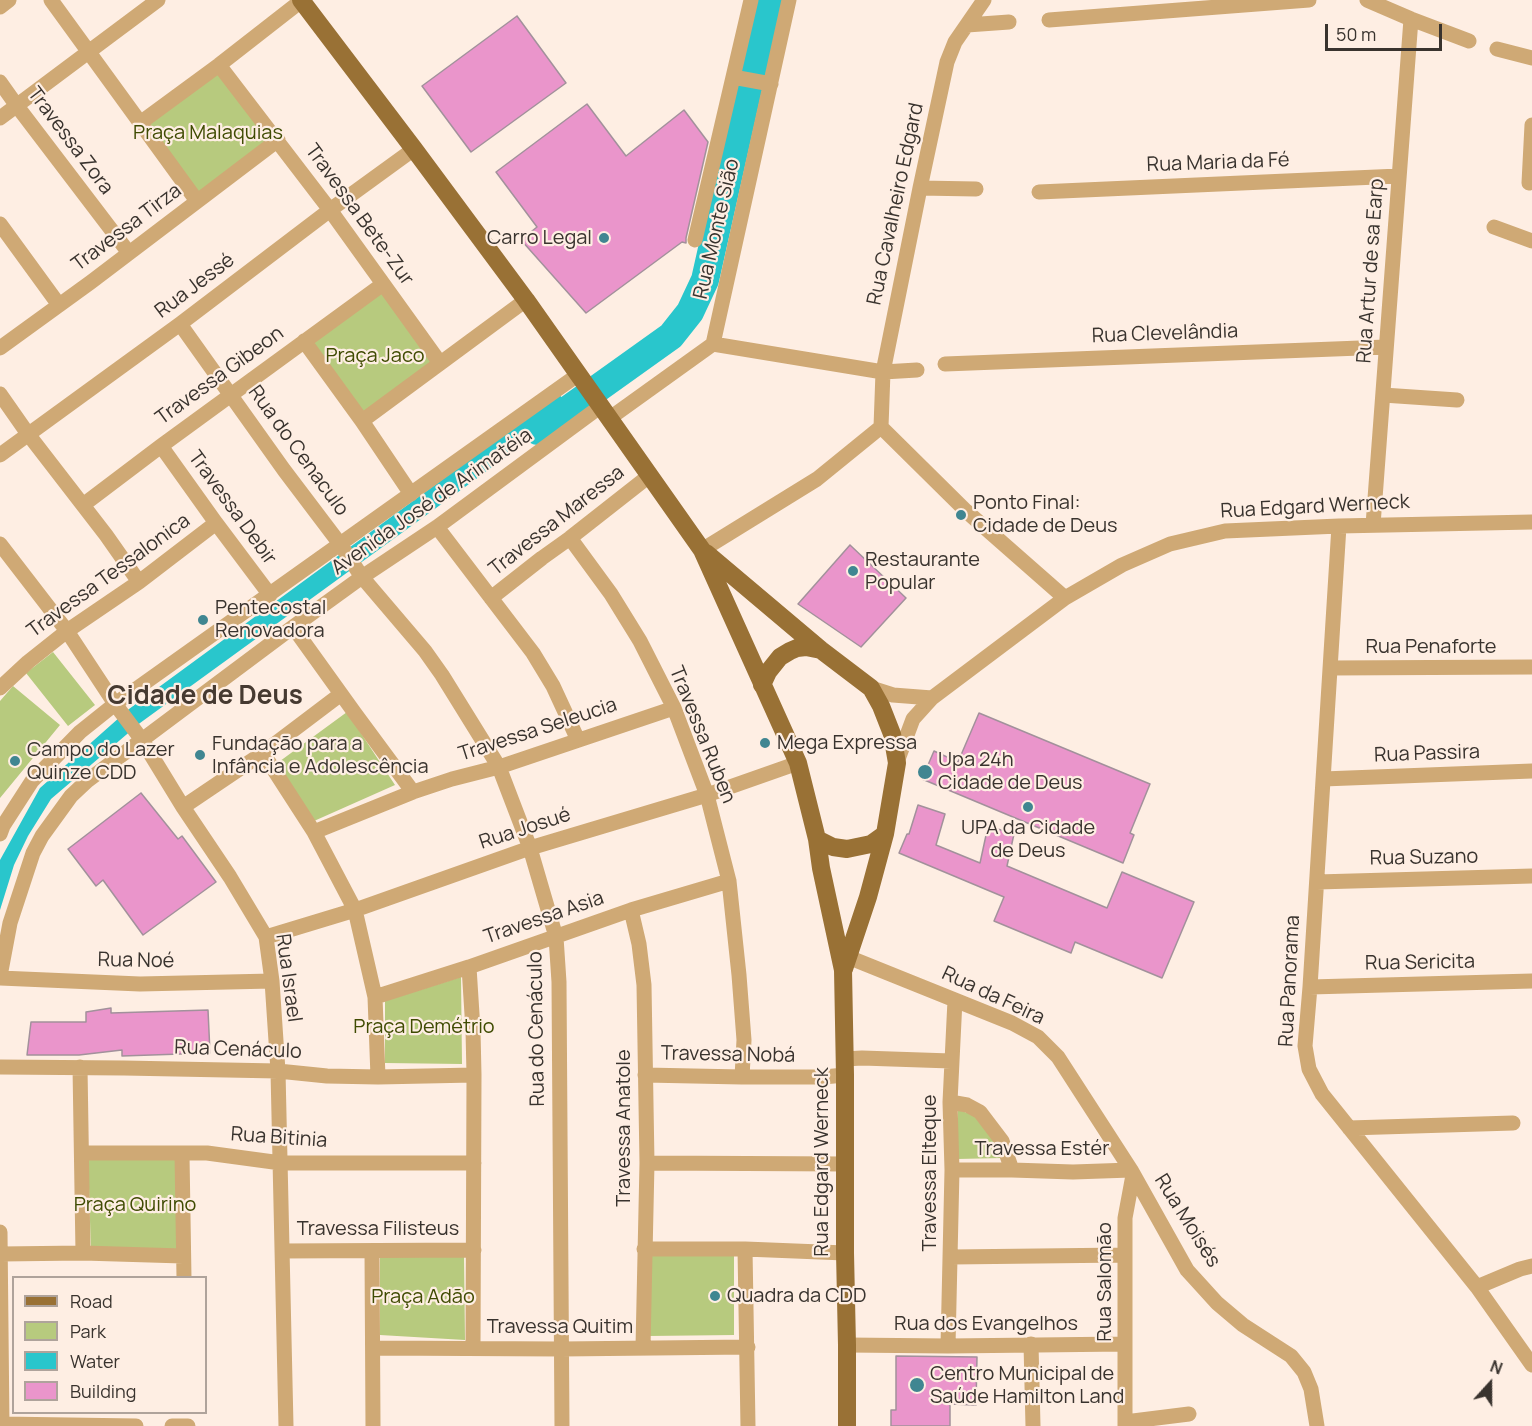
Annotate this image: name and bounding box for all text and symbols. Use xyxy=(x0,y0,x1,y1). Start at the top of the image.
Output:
scale bar xyxy=(1328,12,1445,50)
text: 50 m xyxy=(1336,22,1376,46)
street label: Travessa Zora xyxy=(22,83,118,199)
street label: Rua Cavalheiro Edgard xyxy=(863,101,929,307)
park label: Praça Malaquias xyxy=(133,121,283,145)
street label: Travessa Bete-Zur xyxy=(300,140,418,290)
street label: Rua Maria da Fé xyxy=(1146,149,1290,177)
street label: Rua Monte Sião xyxy=(689,156,745,302)
street label: Rua Artur de sa Earp xyxy=(1353,178,1389,364)
street label: Travessa Tirza xyxy=(67,179,187,277)
place label: Carro Legal xyxy=(487,226,592,250)
marker: Carro Legal xyxy=(597,231,611,245)
street label: Rua Jessé xyxy=(151,248,239,324)
street label: Rua Clevelândia xyxy=(1091,319,1239,349)
street label: Travessa Gibeon xyxy=(151,322,289,430)
park label: Praça Jaco xyxy=(325,344,425,368)
street label: Rua do Cenaculo xyxy=(243,381,353,521)
street label: Avenida José de Arimatéia xyxy=(327,424,537,580)
street label: Travessa Debir xyxy=(183,446,281,570)
street label: Travessa Maressa xyxy=(485,461,629,581)
street label: Rua Edgard Werneck xyxy=(1220,490,1410,524)
place label: Ponto Final: Cidade de Deus xyxy=(973,491,1118,538)
marker: Ponto Final: Cidade de Deus xyxy=(954,508,968,522)
street label: Travessa Tessalonica xyxy=(23,509,195,643)
place label: Restaurante Popular xyxy=(865,548,980,595)
marker: Restaurante Popular xyxy=(846,564,860,578)
place label: Pentecostal Renovadora xyxy=(215,596,326,643)
marker: Pentecostal Renovadora xyxy=(196,613,210,627)
street label: Rua Penaforte xyxy=(1365,635,1497,659)
street label: Travessa Ruben xyxy=(664,663,740,807)
district label: Cidade de Deus xyxy=(107,681,303,713)
street label: Travessa Seleucia xyxy=(456,693,620,767)
place label: Mega Expressa xyxy=(777,731,917,755)
place label: Fundação para a Infância e Adolescência xyxy=(212,732,429,779)
marker: Mega Expressa xyxy=(758,736,772,750)
place label: Campo do Lazer Quinze CDD xyxy=(27,738,175,785)
street label: Rua Passira xyxy=(1374,740,1480,768)
marker: Fundação para a Infância e Adolescência xyxy=(193,748,207,762)
place label: Upa 24h Cidade de Deus xyxy=(938,748,1083,795)
marker: Campo do Lazer Quinze CDD xyxy=(8,754,22,768)
marker: Upa 24h Cidade de Deus xyxy=(916,763,934,781)
marker: UPA da Cidade de Deus xyxy=(1021,800,1035,814)
street label: Rua Josué xyxy=(476,803,574,855)
place label: UPA da Cidade de Deus xyxy=(961,816,1095,863)
street label: Rua Suzano xyxy=(1370,845,1478,871)
street label: Travessa Asia xyxy=(481,886,607,950)
street label: Rua Panorama xyxy=(1275,914,1305,1048)
street label: Rua Israel xyxy=(270,932,306,1024)
street label: Rua Noé xyxy=(97,948,175,974)
street label: Rua Sericita xyxy=(1365,950,1475,976)
street label: Rua do Cenáculo xyxy=(524,951,550,1107)
street label: Rua da Feira xyxy=(938,962,1048,1030)
park label: Praça Demétrio xyxy=(353,1015,495,1039)
street label: Rua Cenáculo xyxy=(174,1036,302,1064)
street label: Travessa Nobá xyxy=(661,1042,795,1068)
street label: Travessa Anatole xyxy=(612,1049,636,1207)
street label: Rua Edgard Werneck xyxy=(810,1067,834,1257)
street label: Travessa Elteque xyxy=(918,1095,942,1251)
street label: Rua Bitinia xyxy=(230,1123,328,1153)
street label: Travessa Estér xyxy=(975,1137,1109,1161)
street label: Rua Moisés xyxy=(1149,1170,1225,1272)
park label: Praça Quirino xyxy=(74,1193,196,1217)
street label: Travessa Filisteus xyxy=(297,1217,459,1241)
street label: Rua Salomão xyxy=(1093,1222,1117,1342)
legend xyxy=(12,1276,207,1414)
place label: Quadra da CDD xyxy=(727,1284,866,1308)
park label: Praça Adão xyxy=(371,1285,475,1309)
text: Road xyxy=(70,1289,113,1313)
marker: Quadra da CDD xyxy=(708,1289,722,1303)
street label: Rua dos Evangelhos xyxy=(894,1312,1078,1336)
street label: Travessa Quitim xyxy=(487,1315,633,1339)
text: Park xyxy=(70,1319,106,1343)
text: Water xyxy=(70,1349,120,1373)
north arrow xyxy=(1460,1354,1520,1414)
text: N xyxy=(1487,1355,1506,1380)
place label: Centro Municipal de Saúde Hamilton Land xyxy=(930,1362,1124,1409)
marker: Centro Municipal de Saúde Hamilton Land xyxy=(908,1376,926,1394)
text: Building xyxy=(70,1379,136,1403)

